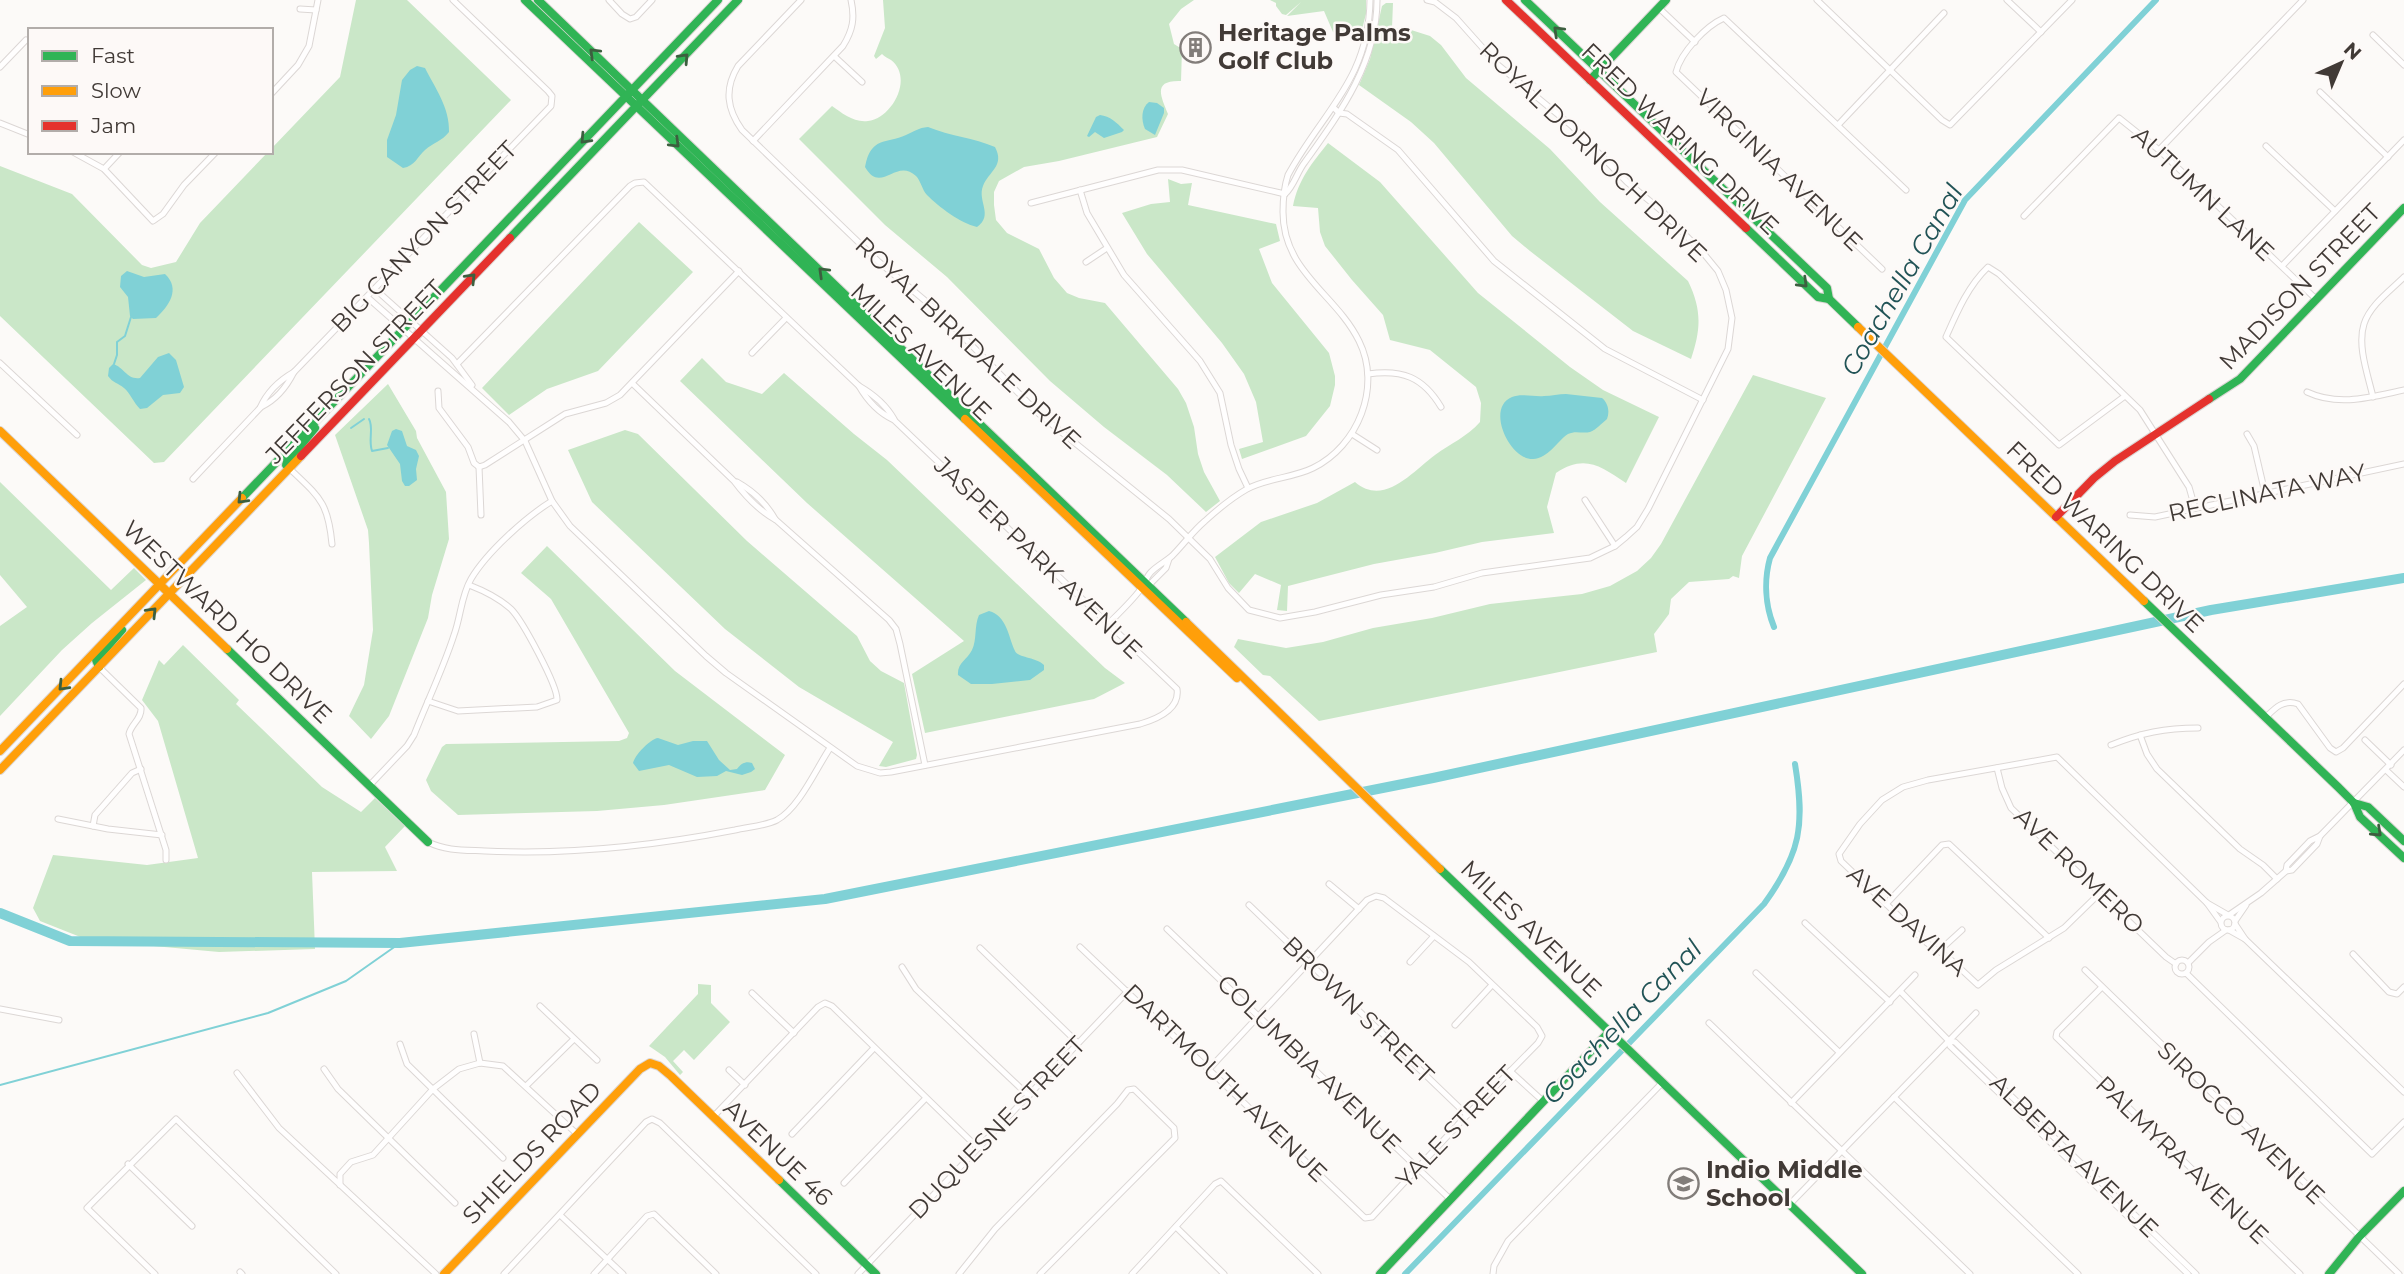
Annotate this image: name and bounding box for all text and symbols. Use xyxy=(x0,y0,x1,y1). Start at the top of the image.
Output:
place label: Heritage Palms Golf Club xyxy=(1218,18,1411,75)
one-way arrow xyxy=(1553,27,1566,40)
legend xyxy=(28,28,273,154)
north arrow xyxy=(2306,28,2376,98)
building icon: Heritage Palms Golf Club xyxy=(1178,30,1212,64)
street label: ROYAL DORNOCH DRIVE xyxy=(1474,35,1713,268)
street label: FRED WARING DRIVE xyxy=(1576,37,1785,240)
text: N xyxy=(2339,38,2366,65)
text: Fast xyxy=(91,43,135,68)
one-way arrow xyxy=(589,49,602,62)
one-way arrow xyxy=(675,53,688,66)
text: Slow xyxy=(91,78,141,103)
street label: VIRGINIA AVENUE xyxy=(1690,83,1869,257)
text: Jam xyxy=(90,113,136,138)
street label: AUTUMN LANE xyxy=(2126,120,2280,267)
one-way arrow xyxy=(580,131,593,144)
street label: BIG CANYON STREET xyxy=(325,135,523,338)
one-way arrow xyxy=(666,135,679,148)
water label: Coachella Canal xyxy=(1834,178,1970,382)
street label: MADISON STREET xyxy=(2213,197,2386,376)
street label: ROYAL BIRKDALE DRIVE xyxy=(849,230,1087,455)
one-way arrow xyxy=(818,267,831,280)
street label: JEFFERSON STREET xyxy=(259,274,450,470)
one-way arrow xyxy=(463,274,476,287)
one-way arrow xyxy=(1795,275,1808,288)
street label: MILES AVENUE xyxy=(845,277,998,426)
street label: FRED WARING DRIVE xyxy=(2001,435,2210,638)
street label: JASPER PARK AVENUE xyxy=(928,450,1148,665)
street label: RECLINATA WAY xyxy=(2165,457,2369,528)
one-way arrow xyxy=(237,491,250,504)
street label: WESTWARD HO DRIVE xyxy=(117,514,338,729)
one-way arrow xyxy=(143,607,156,620)
one-way arrow xyxy=(58,677,71,690)
street label: AVE ROMERO xyxy=(2008,802,2150,940)
one-way arrow xyxy=(2369,823,2382,836)
street label: MILES AVENUE xyxy=(1455,854,1608,1003)
street label: AVE DAVINA xyxy=(1841,859,1974,983)
street label: BROWN STREET xyxy=(1277,930,1440,1089)
water label: Coachella Canal xyxy=(1535,933,1709,1111)
street label: COLUMBIA AVENUE xyxy=(1211,968,1407,1159)
street label: DARTMOUTH AVENUE xyxy=(1117,978,1333,1188)
street label: DUQUESNE STREET xyxy=(902,1030,1091,1225)
street label: SIROCCO AVENUE xyxy=(2152,1035,2331,1210)
street label: YALE STREET xyxy=(1390,1059,1522,1194)
street label: ALBERTA AVENUE xyxy=(1984,1068,2164,1243)
street label: PALMYRA AVENUE xyxy=(2090,1070,2275,1250)
street label: SHIELDS ROAD xyxy=(456,1075,607,1230)
street label: AVENUE 46 xyxy=(718,1094,839,1212)
place label: Indio Middle School xyxy=(1706,1155,1863,1212)
school or university icon: Indio Middle School xyxy=(1666,1167,1700,1201)

